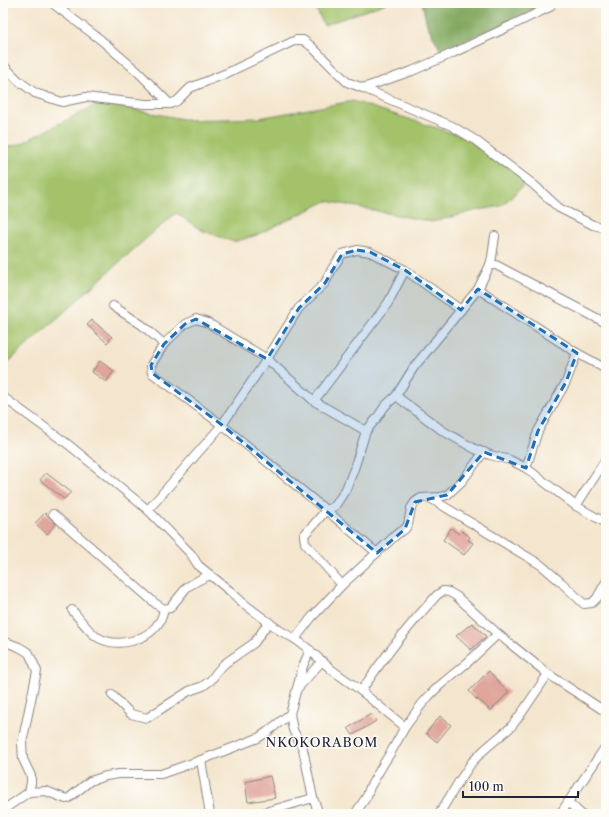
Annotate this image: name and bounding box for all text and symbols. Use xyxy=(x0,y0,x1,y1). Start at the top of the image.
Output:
district label: NKOKORABOM xyxy=(266,734,378,750)
scale bar xyxy=(463,773,578,799)
text: 100 m xyxy=(469,779,504,794)

